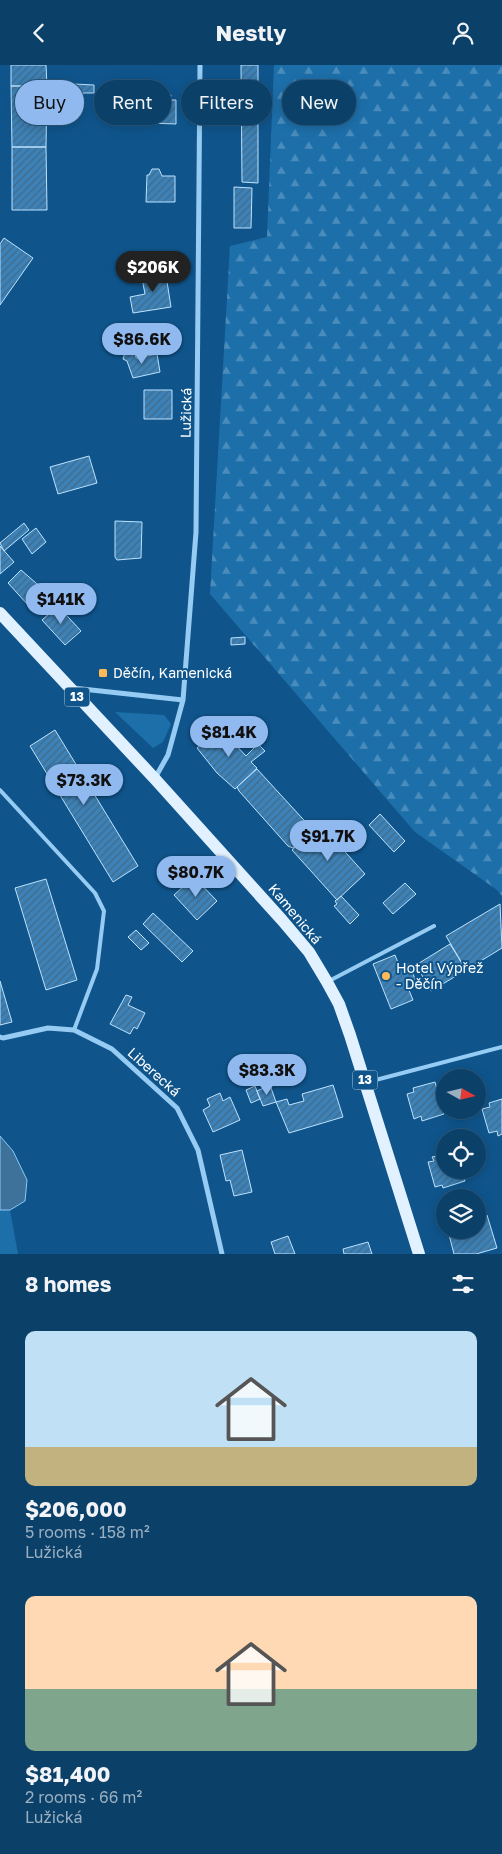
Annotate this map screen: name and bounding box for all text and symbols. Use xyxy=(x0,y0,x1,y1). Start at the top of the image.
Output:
icon: back xyxy=(25,19,53,47)
text: Nestly xyxy=(216,19,286,46)
icon: person xyxy=(449,19,477,47)
chip: Buy xyxy=(15,80,84,125)
chip: Rent xyxy=(94,80,171,125)
chip: Filters xyxy=(181,80,272,125)
chip: New xyxy=(282,80,356,125)
pin: $206K xyxy=(118,251,188,293)
text: $206K xyxy=(127,257,179,277)
pin: $86.6K xyxy=(101,323,183,365)
text: $86.6K xyxy=(113,329,171,349)
street label: Lužická xyxy=(177,388,194,438)
pin: $141K xyxy=(26,583,96,625)
text: $141K xyxy=(37,589,85,609)
place label: Děčín, Kamenická xyxy=(113,664,232,681)
marker: Děčín, Kamenická xyxy=(97,667,109,679)
road number: 13 xyxy=(64,687,90,707)
pin: $81.4K xyxy=(188,715,270,758)
text: $81.4K xyxy=(201,722,257,742)
pin: $73.3K xyxy=(43,763,125,806)
text: $73.3K xyxy=(56,770,112,790)
pin: $91.7K xyxy=(287,819,369,862)
text: $91.7K xyxy=(301,826,355,846)
pin: $80.7K xyxy=(155,855,237,898)
text: $80.7K xyxy=(168,862,224,882)
street label: Kamenická xyxy=(265,880,326,947)
place label: Hotel Výpřež - Děčín xyxy=(396,959,483,992)
marker: Hotel Výpřež - Děčín xyxy=(380,970,392,982)
street label: Liberecká xyxy=(124,1043,184,1100)
pin: $83.3K xyxy=(226,1053,308,1096)
text: $83.3K xyxy=(238,1060,296,1080)
north arrow xyxy=(436,1069,486,1119)
map controls xyxy=(436,1069,486,1239)
road number: 13 xyxy=(352,1071,378,1089)
button: locate xyxy=(436,1129,486,1179)
button: layers xyxy=(436,1189,486,1239)
icon: filters xyxy=(449,1270,477,1298)
text: 8 homes xyxy=(25,1271,112,1297)
icon: home xyxy=(206,1364,296,1454)
text: $206,000 xyxy=(25,1496,127,1522)
text: 5 rooms · 158 m² xyxy=(25,1522,150,1542)
text: Lužická xyxy=(25,1542,83,1562)
icon: home xyxy=(206,1629,296,1719)
text: $81,400 xyxy=(25,1761,110,1787)
text: 2 rooms · 66 m² xyxy=(25,1787,142,1807)
text: Lužická xyxy=(25,1807,83,1827)

